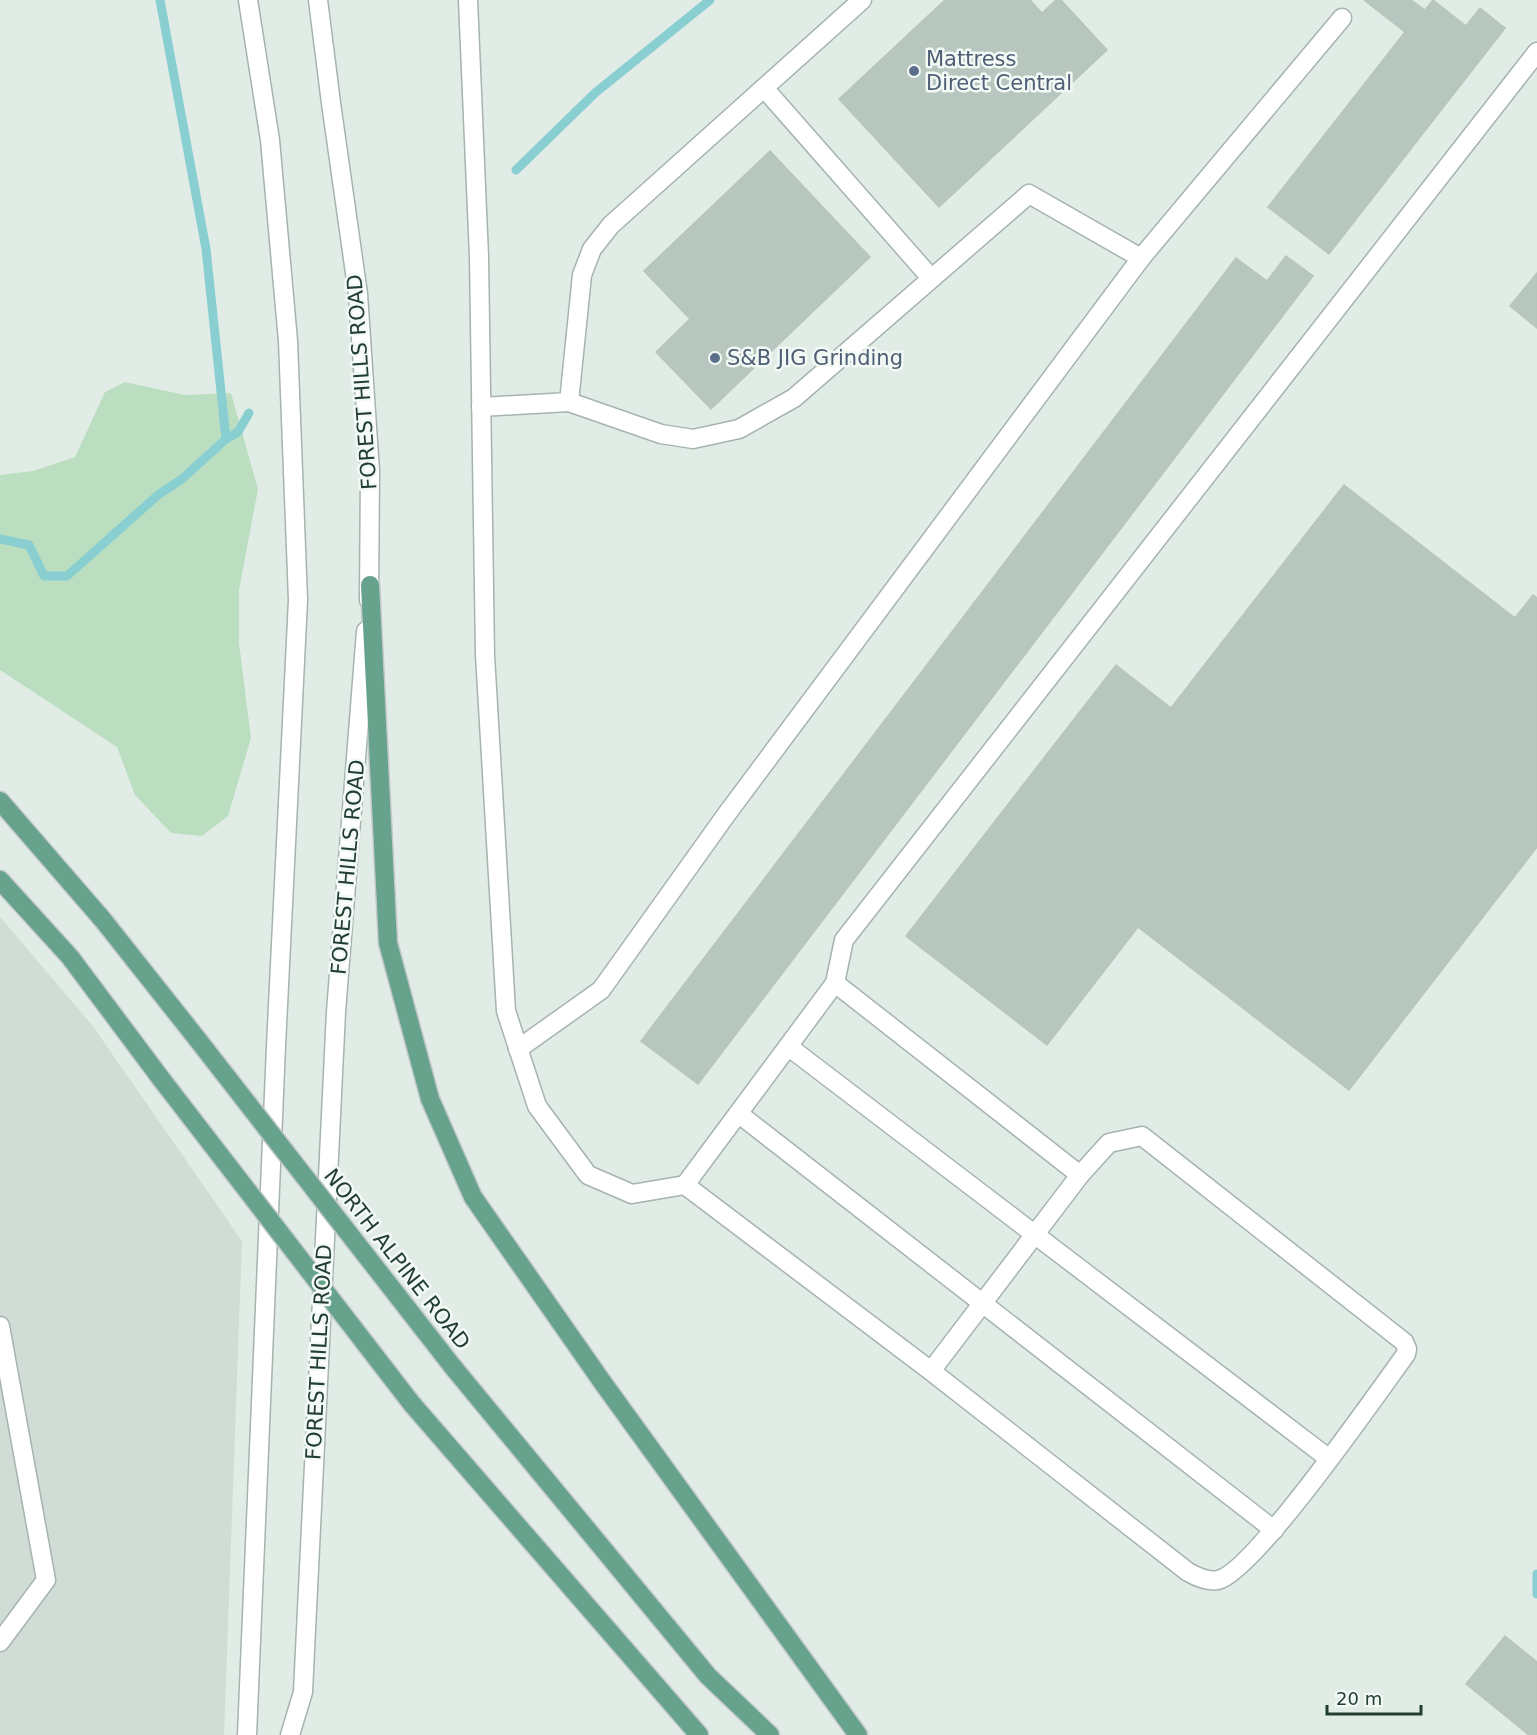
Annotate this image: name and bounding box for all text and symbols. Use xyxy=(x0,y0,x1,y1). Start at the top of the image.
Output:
place label: Mattress Direct Central xyxy=(926,47,1072,95)
marker: Mattress Direct Central xyxy=(907,64,921,78)
street label: FOREST HILLS ROAD xyxy=(342,273,382,491)
place label: S&B JIG Grinding xyxy=(727,346,903,370)
marker: S&B JIG Grinding xyxy=(708,351,722,365)
street label: FOREST HILLS ROAD xyxy=(327,758,369,976)
street label: NORTH ALPINE ROAD xyxy=(319,1164,475,1354)
street label: FOREST HILLS ROAD xyxy=(301,1244,337,1460)
scale bar xyxy=(1327,1678,1422,1716)
text: 20 m xyxy=(1336,1688,1382,1709)

